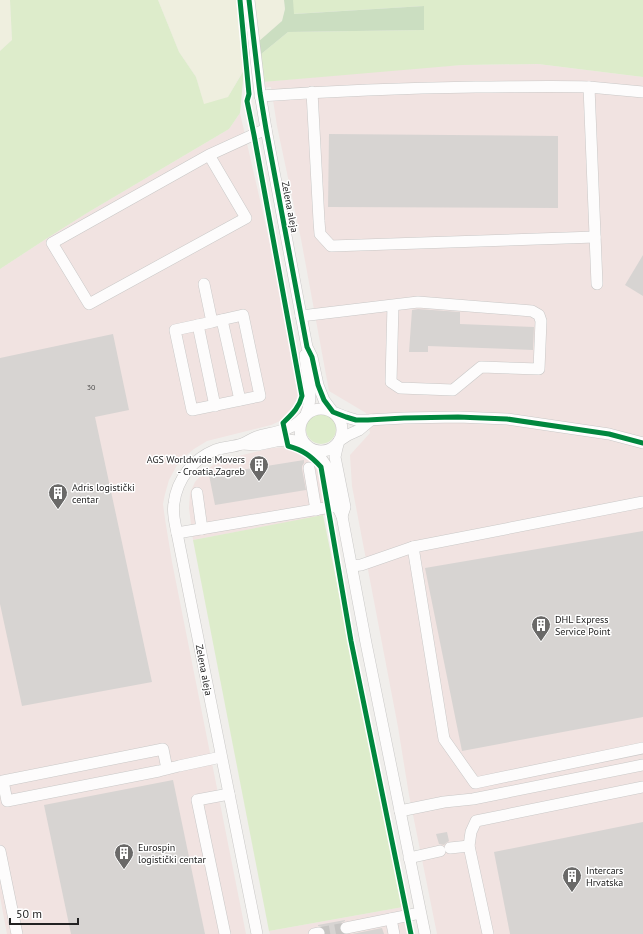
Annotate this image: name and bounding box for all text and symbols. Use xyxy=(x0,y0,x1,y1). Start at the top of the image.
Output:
street label: Zelena aleja xyxy=(279,180,301,234)
house number: 30 xyxy=(87,382,96,392)
place label: AGS Worldwide Movers - Croatia,Zagreb xyxy=(147,453,245,478)
building icon: AGS Worldwide Movers - Croatia,Zagreb xyxy=(248,454,270,482)
place label: Adris logistički centar xyxy=(72,481,135,506)
building icon: Adris logistički centar xyxy=(47,482,69,510)
place label: DHL Express Service Point xyxy=(555,613,611,638)
building icon: DHL Express Service Point xyxy=(530,614,552,642)
street label: Zelena aleja xyxy=(193,643,215,697)
place label: Eurospin logistički centar xyxy=(138,841,206,866)
building icon: Eurospin logistički centar xyxy=(113,842,135,870)
place label: Intercars Hrvatska xyxy=(586,864,623,889)
building icon: Intercars Hrvatska xyxy=(561,865,583,893)
scale bar xyxy=(10,900,78,926)
text: 50 m xyxy=(16,906,42,921)

